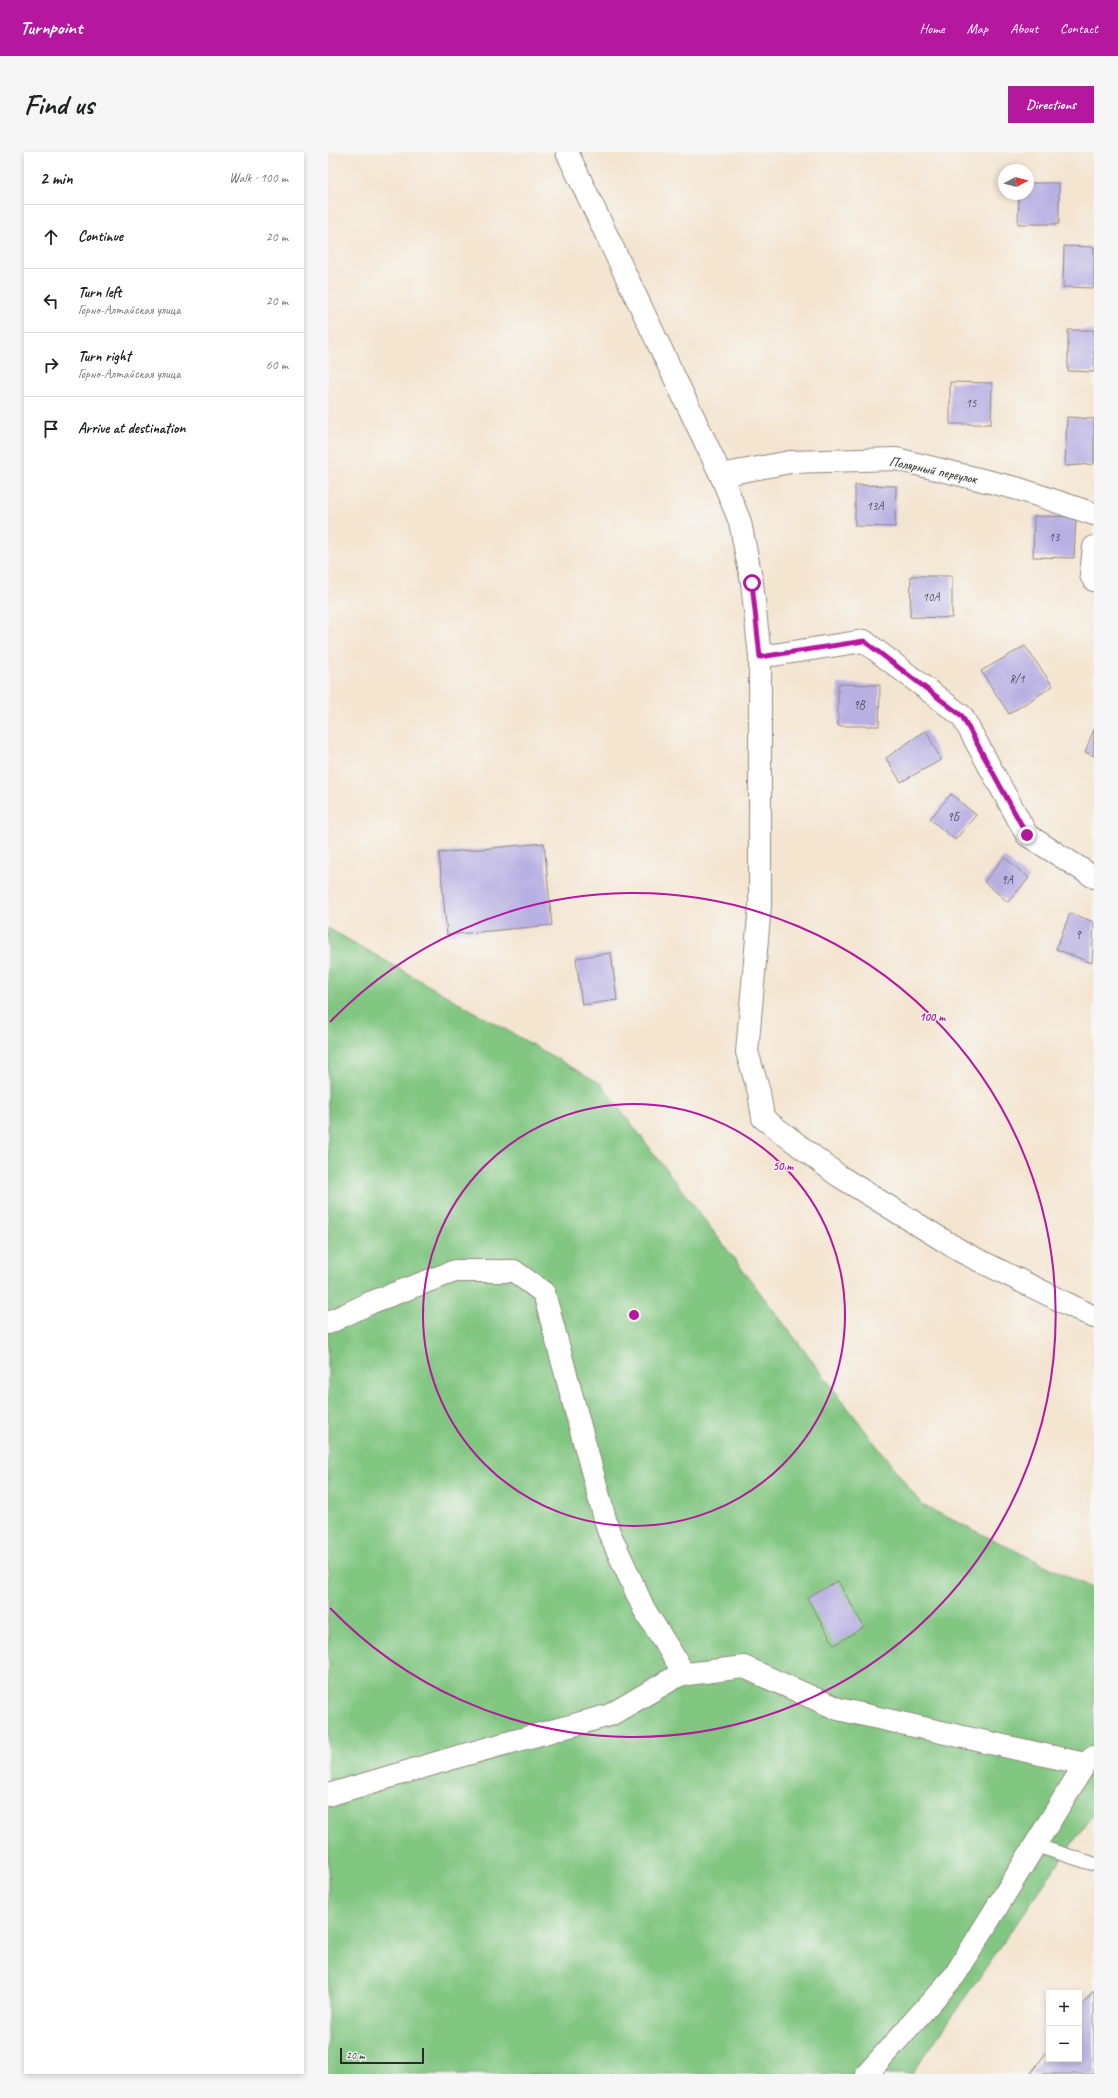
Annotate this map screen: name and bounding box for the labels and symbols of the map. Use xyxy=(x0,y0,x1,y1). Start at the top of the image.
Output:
north arrow xyxy=(998,164,1034,200)
house number: 15 xyxy=(966,395,977,411)
street label: Полярный переулок xyxy=(888,452,980,488)
house number: 13А xyxy=(867,498,884,514)
house number: 13 xyxy=(1049,529,1061,545)
route start xyxy=(743,574,761,592)
house number: 10А xyxy=(923,589,940,605)
house number: 8/1 xyxy=(1010,671,1025,687)
house number: 9В xyxy=(853,697,866,713)
house number: 9Б xyxy=(947,809,961,825)
route end xyxy=(1018,826,1036,844)
house number: 9А xyxy=(1001,872,1014,888)
house number: 9 xyxy=(1075,927,1082,943)
text: 100 m xyxy=(919,1009,946,1025)
text: 50 m xyxy=(773,1158,794,1174)
centre of rings xyxy=(627,1308,641,1322)
scale bar xyxy=(340,2046,424,2065)

